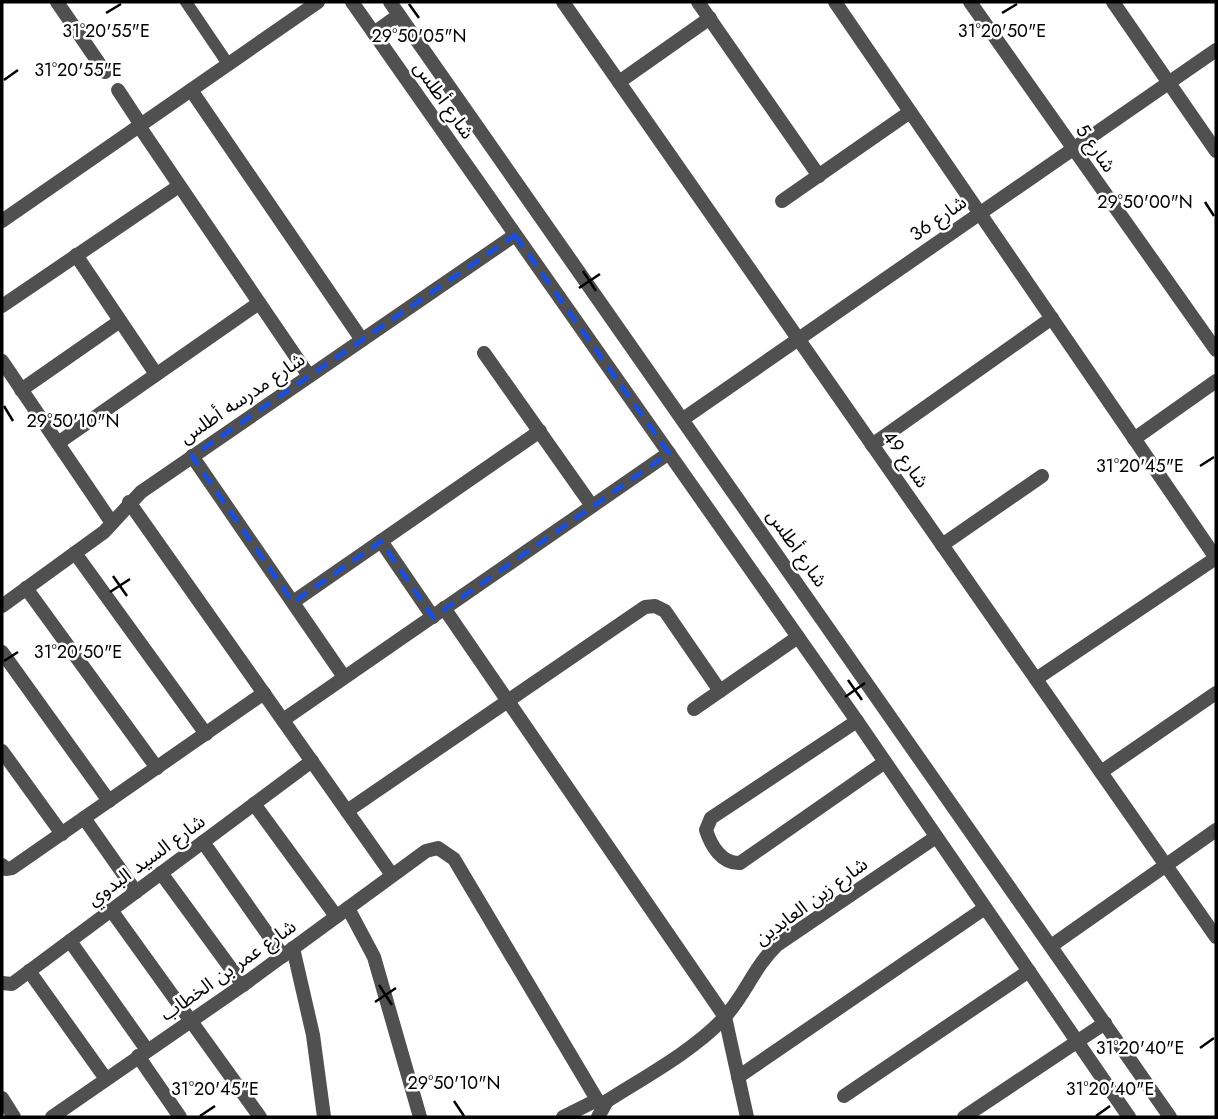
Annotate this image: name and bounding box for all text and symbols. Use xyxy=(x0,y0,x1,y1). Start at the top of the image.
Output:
text: 31°20'55"E xyxy=(62,18,150,44)
text: 31°20'50"E xyxy=(958,18,1046,44)
text: 29°50'05"N xyxy=(372,23,466,49)
street label: شارع أطلس xyxy=(407,55,481,145)
text: 31°20'55"E xyxy=(34,57,122,83)
street label: شارع 5 xyxy=(1070,118,1122,178)
street label: شارع 36 xyxy=(904,189,972,247)
text: 29°50'00"N xyxy=(1097,189,1193,215)
street label: شارع مدرسه أطلس xyxy=(174,346,310,450)
text: 29°50'10"N xyxy=(27,408,119,434)
street label: شارع 49 xyxy=(876,425,936,493)
text: 31°20'45"E xyxy=(1096,453,1184,479)
street label: شارع أطلس xyxy=(760,503,834,593)
text: 31°20'50"E xyxy=(34,639,122,665)
street label: شارع السيد البدوي xyxy=(81,808,212,913)
street label: شارع زين العابدين xyxy=(749,851,873,951)
street label: شارع عمر بن الخطاب xyxy=(154,913,302,1027)
text: 31°20'40"E xyxy=(1096,1035,1184,1061)
text: 29°50'10"N xyxy=(408,1070,500,1096)
text: 31°20'45"E xyxy=(171,1076,259,1102)
text: 31°20'40"E xyxy=(1066,1076,1154,1102)

